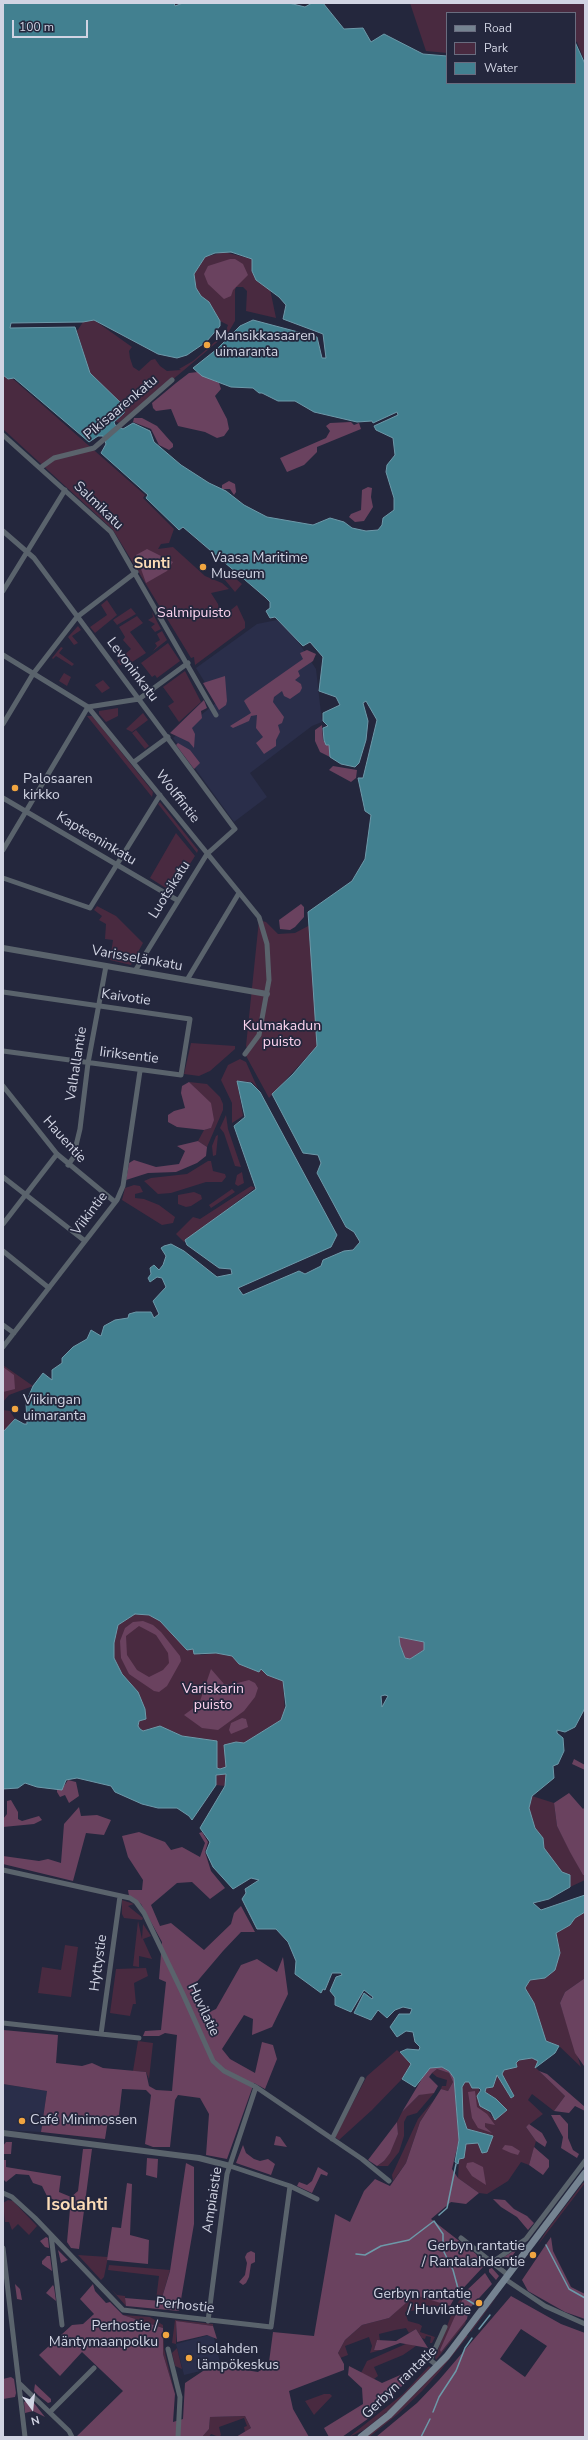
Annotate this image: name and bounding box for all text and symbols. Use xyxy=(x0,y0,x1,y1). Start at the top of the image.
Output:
scale bar xyxy=(14,12,90,38)
legend xyxy=(446,12,576,84)
text: 100 m xyxy=(19,19,54,35)
text: Road xyxy=(484,20,512,36)
text: Park xyxy=(484,40,508,56)
text: Water xyxy=(484,60,518,76)
place label: Mansikkasaaren uimaranta xyxy=(215,329,316,362)
marker: Mansikkasaaren uimaranta xyxy=(202,340,212,350)
street label: Pikisaarenkatu xyxy=(81,372,161,444)
street label: Salmikatu xyxy=(70,478,126,534)
place label: Vaasa Maritime Museum xyxy=(211,551,308,584)
district label: Sunti xyxy=(134,555,170,573)
marker: Vaasa Maritime Museum xyxy=(198,562,208,572)
park label: Salmipuisto xyxy=(157,606,231,622)
street label: Levoninkatu xyxy=(102,635,162,705)
street label: Wolffintie xyxy=(151,767,203,827)
place label: Palosaaren kirkko xyxy=(23,772,93,804)
marker: Palosaaren kirkko xyxy=(10,783,20,793)
street label: Kapteeninkatu xyxy=(53,809,139,869)
street label: Luotsikatu xyxy=(146,858,194,922)
street label: Varisselänkatu xyxy=(90,943,184,975)
street label: Kaivotie xyxy=(100,986,152,1010)
park label: Kulmakadun puisto xyxy=(243,1019,321,1052)
street label: Valhallantie xyxy=(63,1026,91,1102)
street label: Iiriksentie xyxy=(98,1044,160,1068)
street label: Hauentie xyxy=(39,1113,89,1167)
street label: Viikintie xyxy=(68,1189,112,1239)
place label: Viikingan uimaranta xyxy=(23,1393,86,1426)
marker: Viikingan uimaranta xyxy=(10,1404,20,1414)
park label: Variskarin puisto xyxy=(182,1682,244,1714)
street label: Hyttystie xyxy=(87,1934,111,1992)
street label: Huvilatie xyxy=(184,1981,222,2039)
place label: Café Minimossen xyxy=(30,2113,137,2129)
marker: Café Minimossen xyxy=(17,2116,27,2126)
street label: Ampiaistie xyxy=(199,2166,227,2234)
district label: Isolahti xyxy=(46,2195,108,2217)
place label: Gerbyn rantatie / Rantalahdentie xyxy=(422,2239,525,2272)
marker: Gerbyn rantatie / Rantalahdentie xyxy=(528,2250,538,2260)
place label: Gerbyn rantatie / Huvilatie xyxy=(373,2287,471,2320)
street label: Perhostie xyxy=(155,2295,215,2317)
marker: Gerbyn rantatie / Huvilatie xyxy=(474,2298,484,2308)
place label: Perhostie / Mäntymaanpolku xyxy=(49,2319,158,2352)
marker: Perhostie / Mäntymaanpolku xyxy=(161,2330,171,2340)
place label: Isolahden lämpökeskus xyxy=(197,2342,279,2374)
street label: Gerbyn rantatie xyxy=(359,2343,441,2423)
marker: Isolahden lämpökeskus xyxy=(184,2353,194,2363)
north arrow xyxy=(12,2388,52,2428)
text: N xyxy=(29,2412,41,2428)

